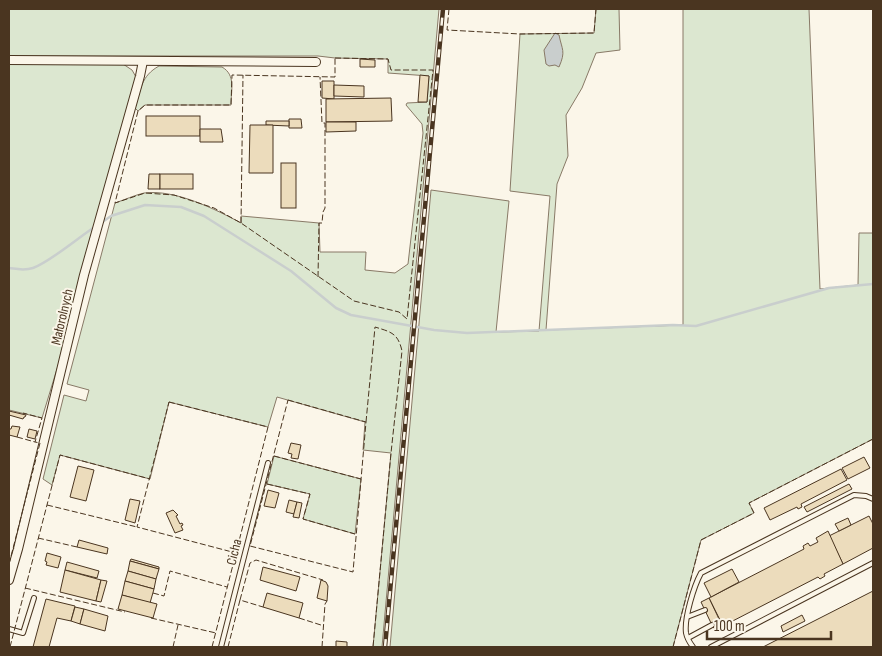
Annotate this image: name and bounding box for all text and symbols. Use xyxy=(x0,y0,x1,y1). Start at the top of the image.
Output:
street label: Małorolnych xyxy=(47,287,77,347)
street label: Cicha xyxy=(223,537,245,567)
scale bar xyxy=(707,608,831,640)
text: 100 m xyxy=(714,617,745,636)

